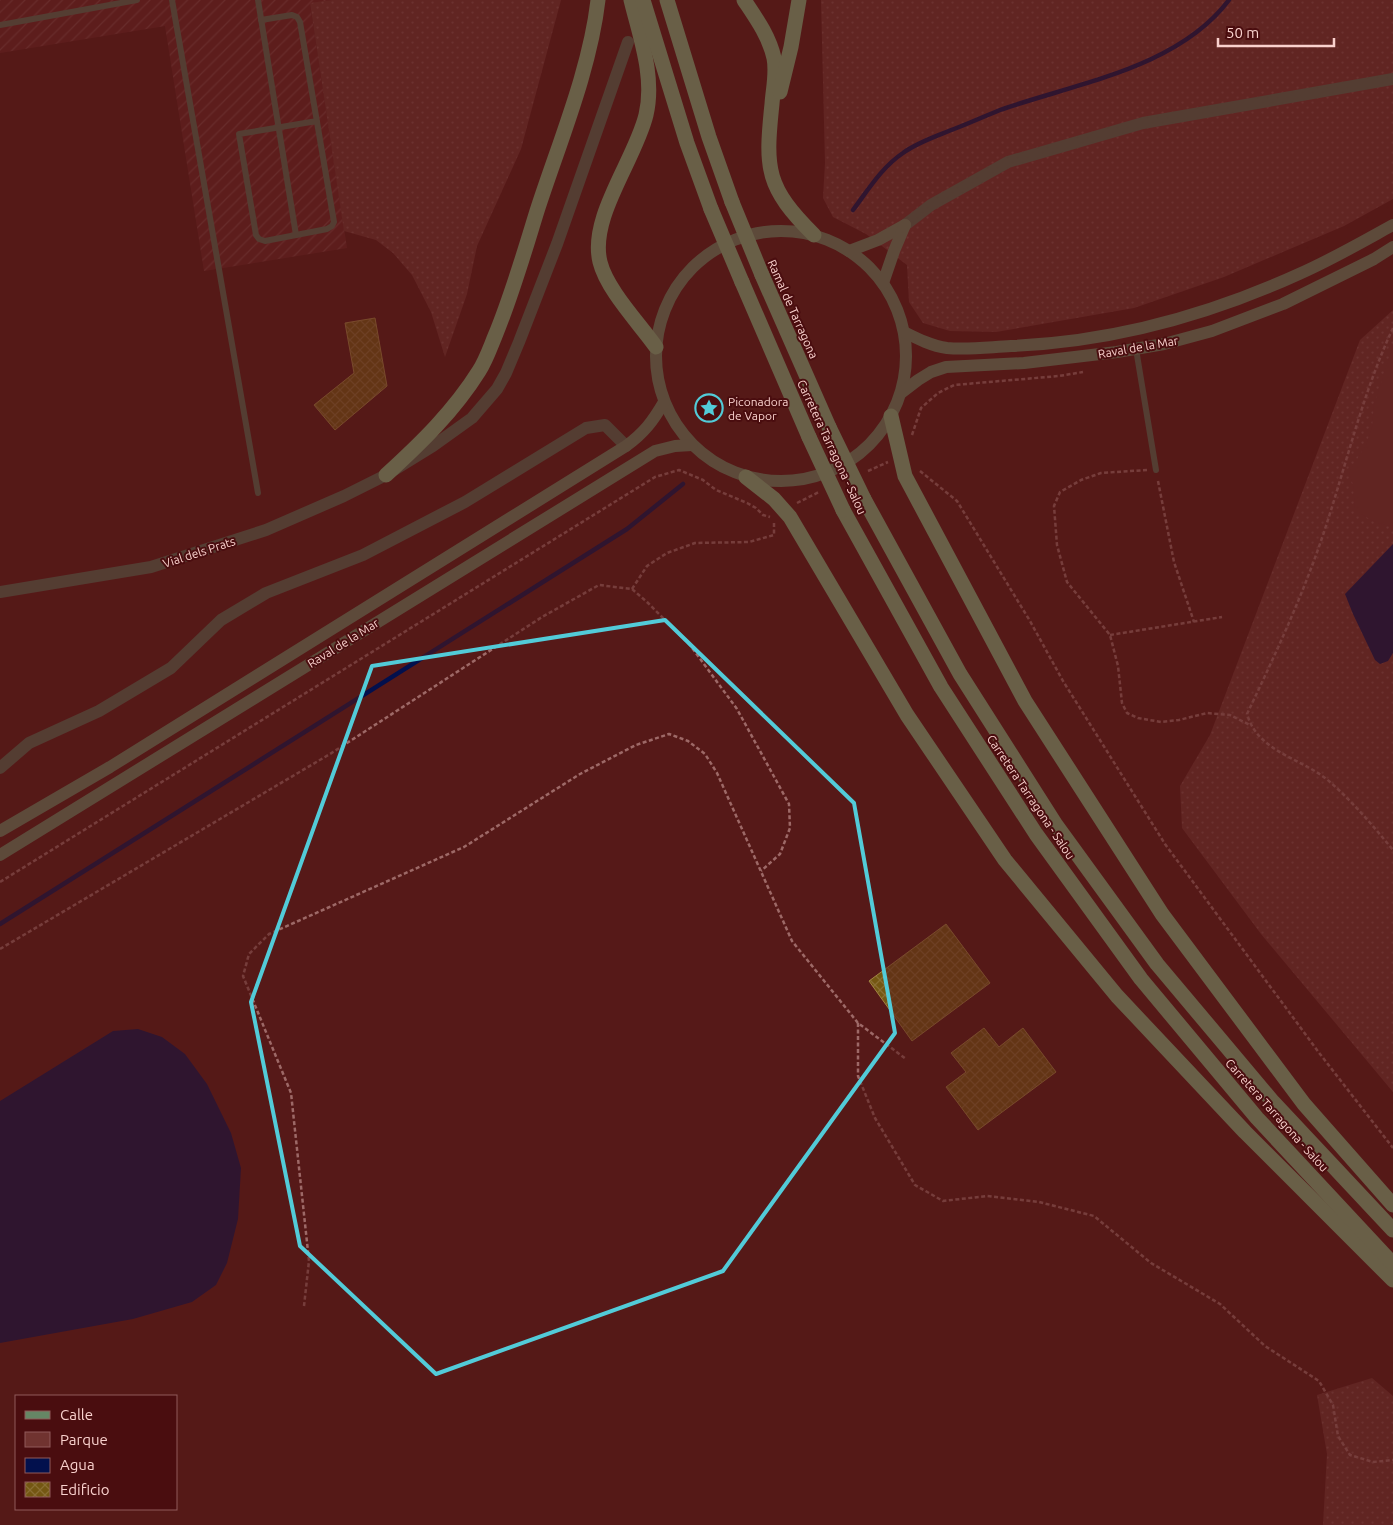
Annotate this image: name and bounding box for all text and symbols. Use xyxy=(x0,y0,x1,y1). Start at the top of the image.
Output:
scale bar xyxy=(1218,15,1334,47)
text: 50 m xyxy=(1226,24,1259,41)
street label: Ramal de Tarragona xyxy=(765,257,821,361)
street label: Raval de la Mar xyxy=(1097,333,1180,360)
street label: Carretera Tarragona - Salou xyxy=(795,378,869,516)
place icon: Piconadora de Vapor xyxy=(694,393,724,423)
place label: Piconadora de Vapor xyxy=(728,395,788,422)
street label: Vial dels Prats xyxy=(161,534,237,570)
street label: Raval de la Mar xyxy=(305,616,381,670)
street label: Carretera Tarragona - Salou xyxy=(985,732,1077,862)
street label: Carretera Tarragona - Salou xyxy=(1223,1056,1331,1174)
legend xyxy=(15,1395,178,1510)
text: Calle xyxy=(60,1406,93,1423)
text: Parque xyxy=(60,1431,108,1448)
text: Agua xyxy=(60,1456,95,1473)
text: Edificio xyxy=(60,1481,109,1498)

